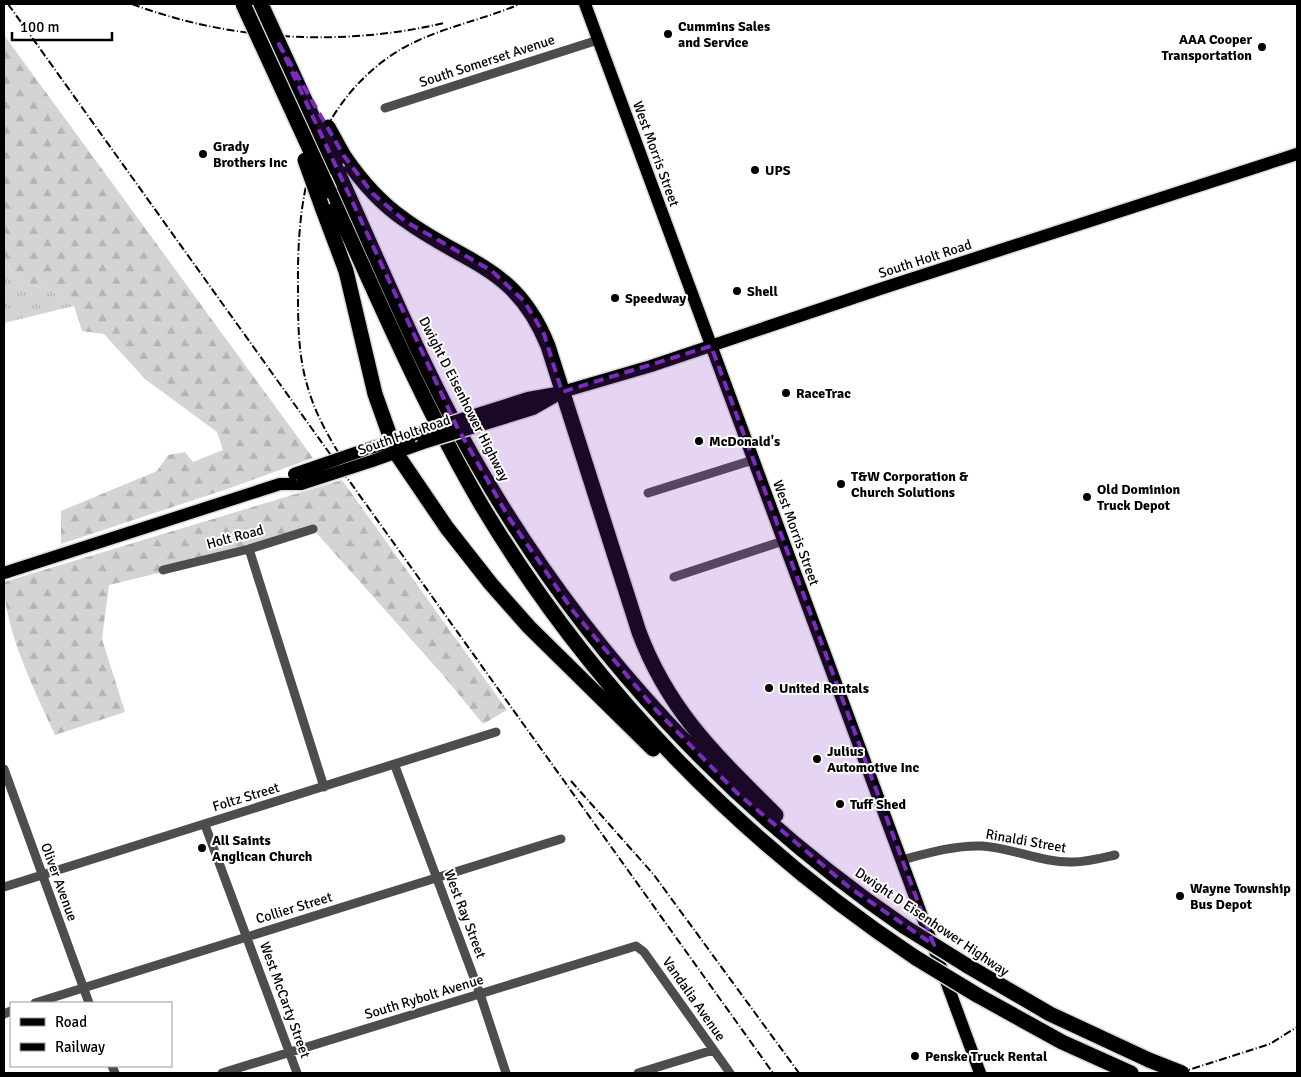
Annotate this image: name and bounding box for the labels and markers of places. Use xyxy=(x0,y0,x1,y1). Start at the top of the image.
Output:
place label: Cummins Sales and Service xyxy=(678,18,770,51)
marker: Cummins Sales and Service xyxy=(662,28,674,40)
place label: AAA Cooper Transportation xyxy=(1161,31,1252,64)
marker: AAA Cooper Transportation xyxy=(1256,41,1268,53)
place label: Grady Brothers Inc xyxy=(213,138,288,171)
marker: Grady Brothers Inc xyxy=(197,148,209,160)
place label: UPS xyxy=(765,162,791,179)
marker: UPS xyxy=(749,164,761,176)
place label: Shell xyxy=(747,283,779,300)
marker: Shell xyxy=(731,285,743,297)
place label: Speedway xyxy=(625,290,686,307)
marker: Speedway xyxy=(609,292,621,304)
place label: RaceTrac xyxy=(796,385,851,402)
marker: RaceTrac xyxy=(780,387,792,399)
place label: McDonald's xyxy=(709,433,780,450)
marker: McDonald's xyxy=(693,435,705,447)
place label: T&W Corporation & Church Solutions xyxy=(851,468,969,501)
marker: T&W Corporation & Church Solutions xyxy=(835,478,847,490)
place label: Old Dominion Truck Depot xyxy=(1097,481,1181,514)
marker: Old Dominion Truck Depot xyxy=(1081,491,1093,503)
place label: United Rentals xyxy=(779,680,869,697)
marker: United Rentals xyxy=(763,682,775,694)
place label: Julius Automotive Inc xyxy=(827,743,919,776)
marker: Julius Automotive Inc xyxy=(811,753,823,765)
place label: Tuff Shed xyxy=(850,796,906,813)
marker: Tuff Shed xyxy=(834,798,846,810)
place label: All Saints Anglican Church xyxy=(212,832,313,865)
marker: All Saints Anglican Church xyxy=(196,842,208,854)
place label: Wayne Township Bus Depot xyxy=(1190,880,1291,913)
marker: Wayne Township Bus Depot xyxy=(1174,890,1186,902)
place label: Penske Truck Rental xyxy=(925,1048,1048,1065)
marker: Penske Truck Rental xyxy=(909,1050,921,1062)

